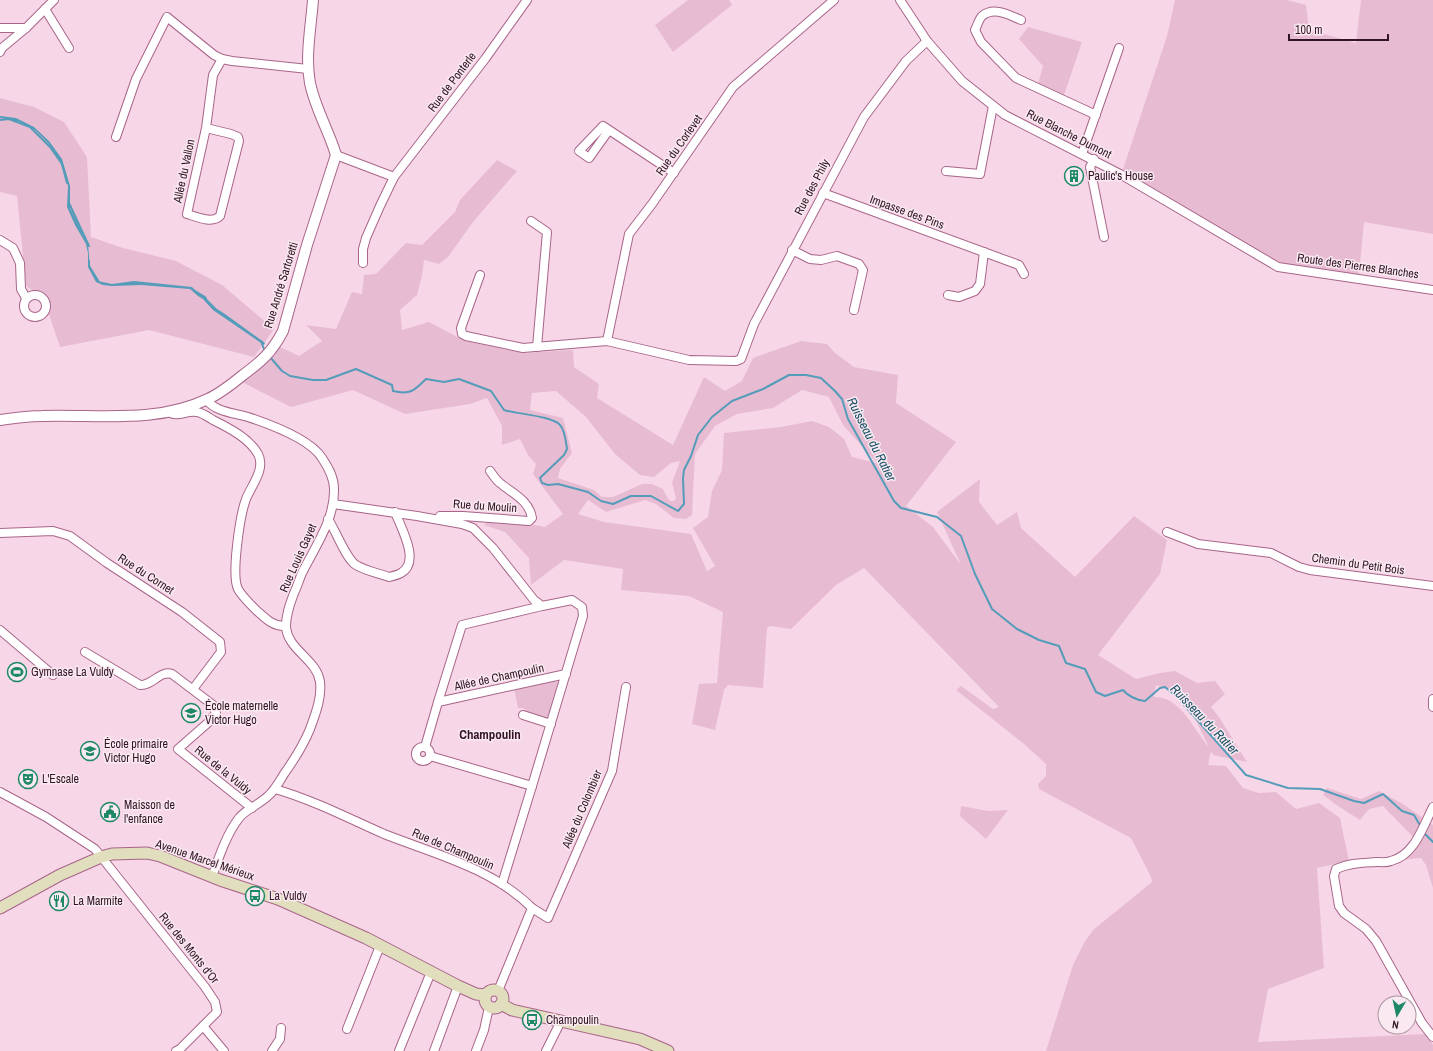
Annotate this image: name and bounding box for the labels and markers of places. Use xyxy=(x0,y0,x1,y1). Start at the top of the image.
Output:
building icon: Paulic's House xyxy=(1063,165,1085,187)
place label: Paulic's House xyxy=(1088,168,1153,184)
sports icon: Gymnase La Vuldy xyxy=(6,661,28,683)
place label: Gymnase La Vuldy xyxy=(31,664,114,680)
place label: École maternelle Victor Hugo xyxy=(205,698,278,728)
school or university icon: École maternelle Victor Hugo xyxy=(180,702,202,724)
place label: École primaire Victor Hugo xyxy=(104,736,168,766)
school or university icon: École primaire Victor Hugo xyxy=(79,740,101,762)
theatre icon: L'Escale xyxy=(17,768,39,790)
place label: L'Escale xyxy=(42,771,79,787)
place label: Maisson de l'enfance xyxy=(124,797,175,827)
public building icon: Maisson de l'enfance xyxy=(99,801,121,823)
bus stop icon: La Vuldy xyxy=(244,885,266,907)
place label: La Vuldy xyxy=(269,888,307,904)
restaurant icon: La Marmite xyxy=(48,890,70,912)
place label: La Marmite xyxy=(73,893,123,909)
bus stop icon: Champoulin xyxy=(521,1009,543,1031)
place label: Champoulin xyxy=(546,1012,599,1028)

